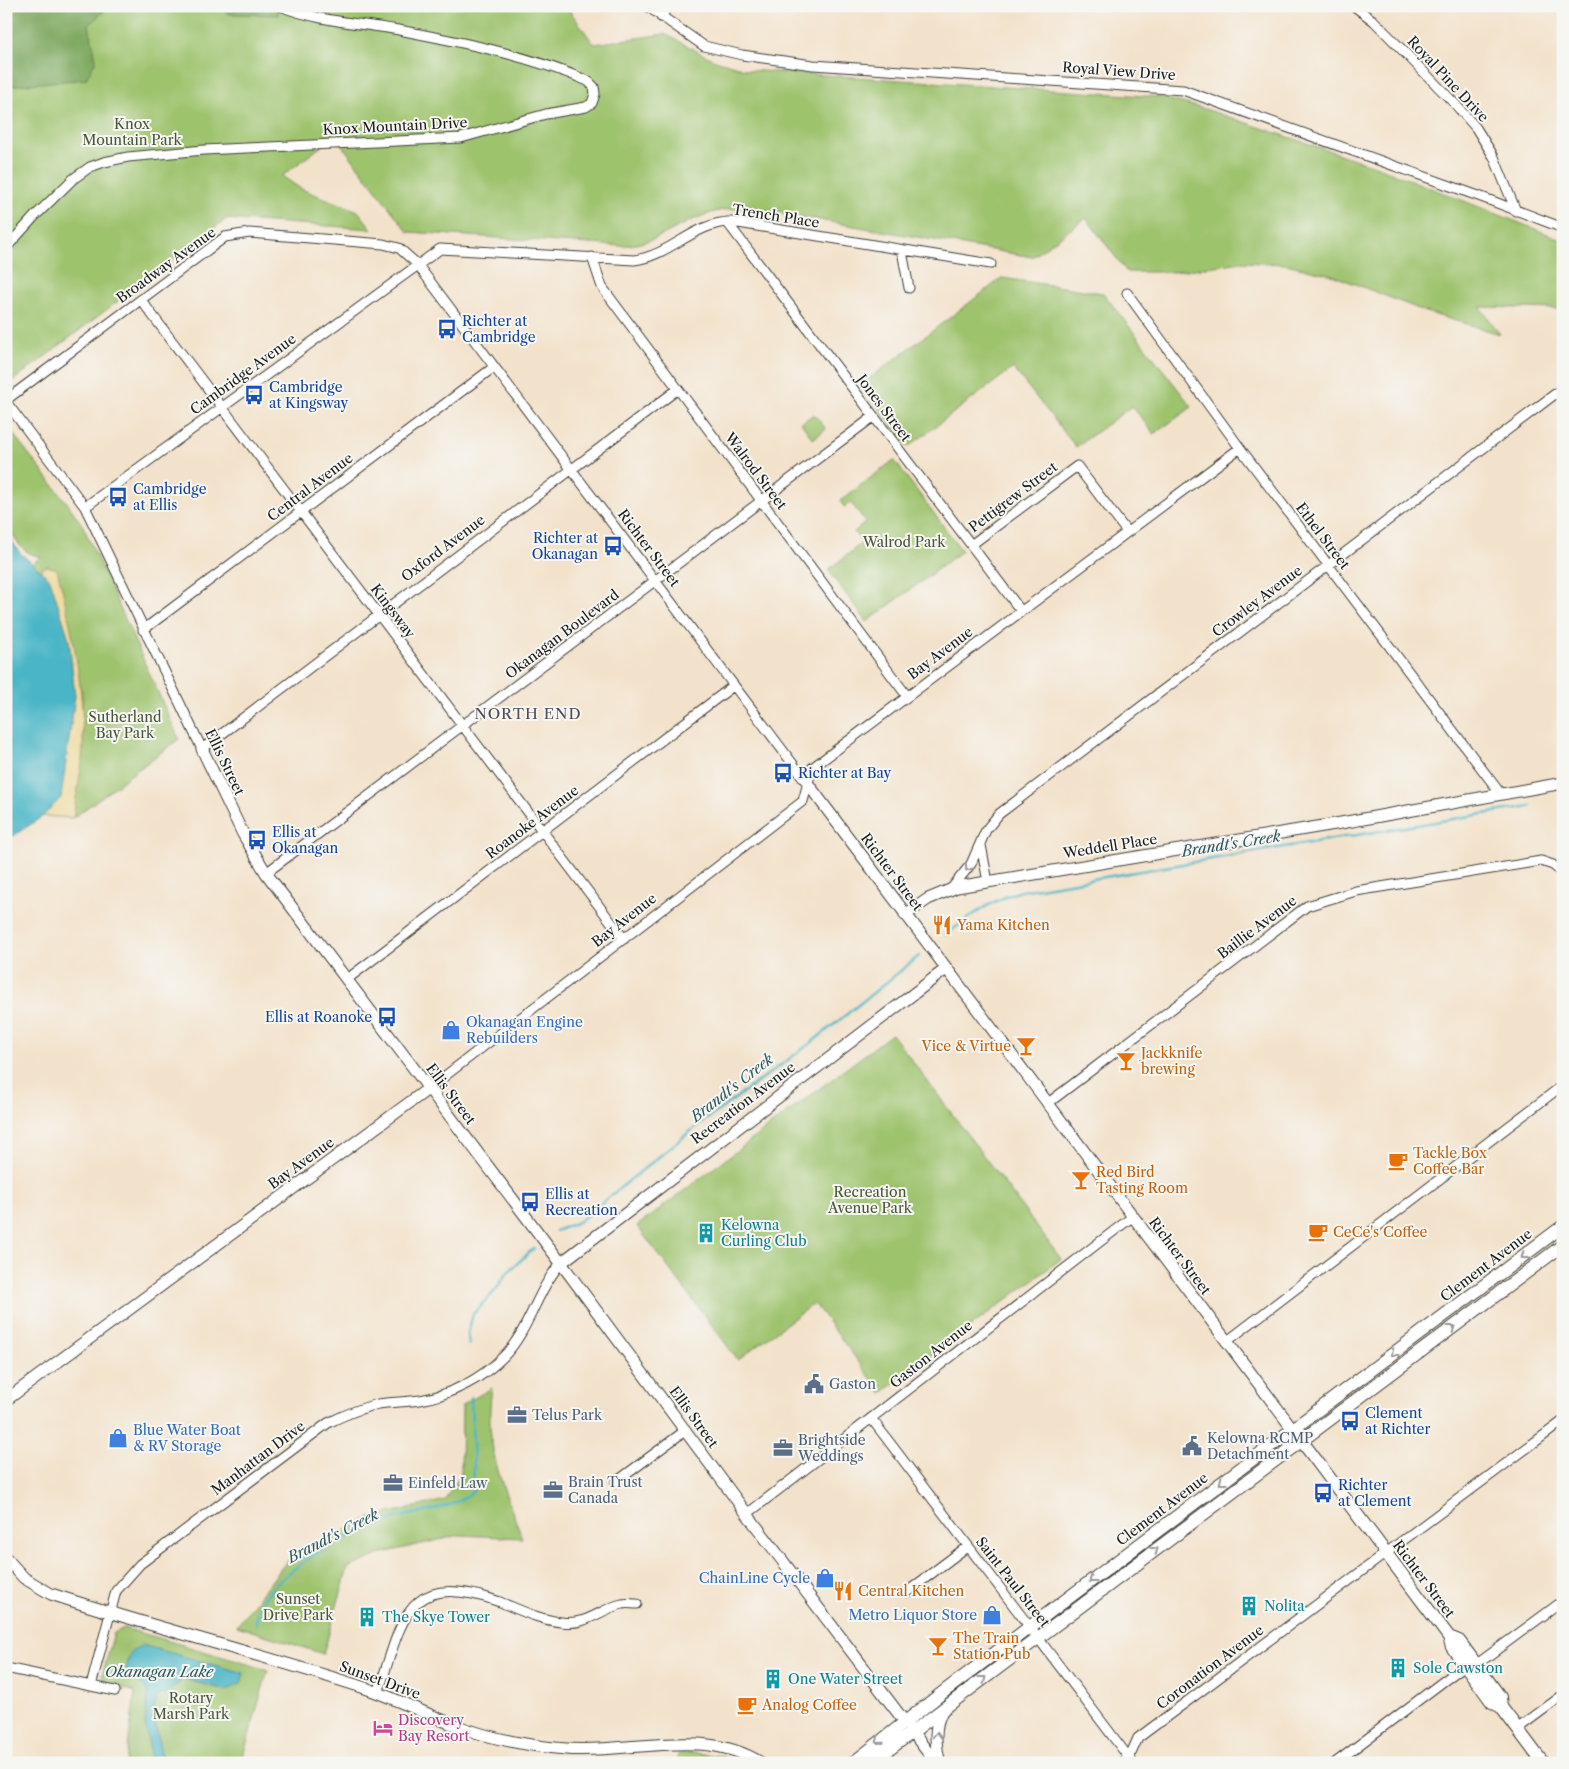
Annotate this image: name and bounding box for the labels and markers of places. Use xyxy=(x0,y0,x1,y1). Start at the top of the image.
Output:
place label: Richter at Cambridge xyxy=(462,312,536,346)
bus stop icon: Richter at Cambridge xyxy=(436,318,458,340)
place label: Cambridge at Kingsway xyxy=(269,378,349,412)
bus stop icon: Cambridge at Kingsway xyxy=(243,384,265,406)
place label: Cambridge at Ellis xyxy=(133,480,207,514)
bus stop icon: Cambridge at Ellis xyxy=(107,486,129,508)
place label: Richter at Okanagan xyxy=(532,529,598,563)
bus stop icon: Richter at Okanagan xyxy=(602,535,624,557)
bus stop icon: Richter at Bay xyxy=(772,762,794,784)
place label: Richter at Bay xyxy=(798,764,892,782)
place label: Ellis at Okanagan xyxy=(272,823,339,857)
bus stop icon: Ellis at Okanagan xyxy=(246,829,268,851)
restaurant icon: Yama Kitchen xyxy=(931,914,953,936)
place label: Yama Kitchen xyxy=(956,916,1050,934)
bus stop icon: Ellis at Roanoke xyxy=(376,1006,398,1028)
place label: Ellis at Roanoke xyxy=(265,1008,372,1026)
place label: Okanagan Engine Rebuilders xyxy=(466,1013,583,1047)
shop icon: Okanagan Engine Rebuilders xyxy=(440,1019,462,1041)
bar icon: Vice & Virtue xyxy=(1015,1035,1037,1057)
place label: Vice & Virtue xyxy=(921,1037,1011,1055)
place label: Jackknife brewing xyxy=(1139,1044,1203,1078)
bar icon: Jackknife brewing xyxy=(1115,1050,1137,1072)
place label: Tackle Box Coffee Bar xyxy=(1413,1144,1488,1178)
cafe icon: Tackle Box Coffee Bar xyxy=(1387,1150,1409,1172)
place label: Red Bird Tasting Room xyxy=(1096,1163,1188,1197)
bar icon: Red Bird Tasting Room xyxy=(1070,1169,1092,1191)
place label: Ellis at Recreation xyxy=(545,1185,618,1219)
bus stop icon: Ellis at Recreation xyxy=(519,1191,541,1213)
place label: Kelowna Curling Club xyxy=(721,1216,807,1250)
cafe icon: CeCe's Coffee xyxy=(1307,1221,1329,1243)
building icon: Kelowna Curling Club xyxy=(695,1222,717,1244)
place label: CeCe's Coffee xyxy=(1333,1223,1428,1241)
public building icon: Gaston xyxy=(803,1373,825,1395)
place label: Gaston xyxy=(829,1375,876,1393)
office icon: Telus Park xyxy=(506,1404,528,1426)
place label: Clement at Richter xyxy=(1365,1404,1430,1438)
place label: Telus Park xyxy=(532,1406,603,1424)
bus stop icon: Clement at Richter xyxy=(1339,1410,1361,1432)
place label: Blue Water Boat & RV Storage xyxy=(133,1421,241,1455)
shop icon: Blue Water Boat & RV Storage xyxy=(107,1427,129,1449)
place label: Kelowna RCMP Detachment xyxy=(1207,1429,1313,1463)
place label: Brightside Weddings xyxy=(797,1431,866,1465)
public building icon: Kelowna RCMP Detachment xyxy=(1181,1435,1203,1457)
office icon: Brightside Weddings xyxy=(772,1437,794,1459)
office icon: Einfeld Law xyxy=(382,1472,404,1494)
place label: Brain Trust Canada xyxy=(568,1473,643,1507)
place label: Einfeld Law xyxy=(408,1474,488,1492)
place label: Richter at Clement xyxy=(1338,1476,1411,1510)
office icon: Brain Trust Canada xyxy=(542,1479,564,1501)
bus stop icon: Richter at Clement xyxy=(1312,1482,1334,1504)
shop icon: ChainLine Cycle xyxy=(814,1567,836,1589)
place label: ChainLine Cycle xyxy=(699,1569,810,1587)
restaurant icon: Central Kitchen xyxy=(832,1580,854,1602)
place label: Central Kitchen xyxy=(858,1582,965,1600)
building icon: Nolita xyxy=(1238,1595,1260,1617)
place label: Nolita xyxy=(1264,1597,1305,1615)
shop icon: Metro Liquor Store xyxy=(981,1604,1003,1626)
building icon: The Skye Tower xyxy=(356,1606,378,1628)
place label: Metro Liquor Store xyxy=(848,1606,977,1624)
place label: The Skye Tower xyxy=(382,1608,490,1626)
place label: The Train Station Pub xyxy=(953,1629,1030,1663)
bar icon: The Train Station Pub xyxy=(927,1635,949,1657)
building icon: Sole Cawston xyxy=(1387,1657,1409,1679)
place label: Sole Cawston xyxy=(1413,1659,1503,1677)
building icon: One Water Street xyxy=(762,1668,784,1690)
place label: One Water Street xyxy=(788,1670,903,1688)
cafe icon: Analog Coffee xyxy=(736,1694,758,1716)
place label: Analog Coffee xyxy=(761,1696,857,1714)
place label: Discovery Bay Resort xyxy=(398,1711,469,1745)
hotel icon: Discovery Bay Resort xyxy=(372,1717,394,1739)

